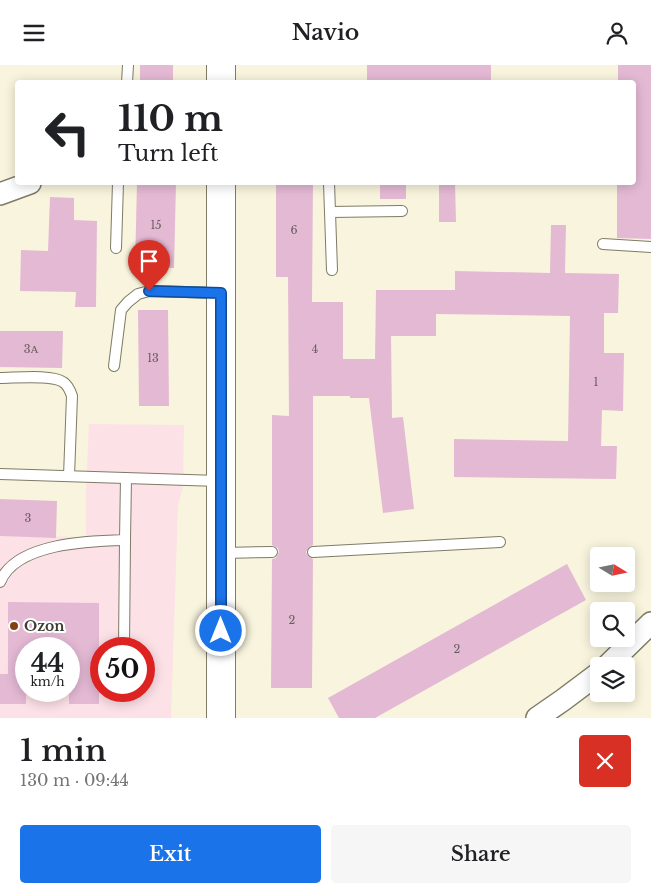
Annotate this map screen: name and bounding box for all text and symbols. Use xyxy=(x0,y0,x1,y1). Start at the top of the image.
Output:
icon: menu xyxy=(20,19,48,47)
text: Navio xyxy=(292,19,359,46)
icon: person xyxy=(603,19,631,47)
text: 110 m xyxy=(118,97,223,140)
icon: left xyxy=(35,100,100,165)
text: Turn left xyxy=(118,140,218,167)
house number: 15 xyxy=(150,218,162,232)
house number: 6 xyxy=(290,223,298,237)
pin xyxy=(128,240,170,291)
icon: arrive xyxy=(135,247,163,275)
house number: 3А xyxy=(24,342,38,356)
house number: 4 xyxy=(312,342,318,356)
house number: 13 xyxy=(147,351,159,365)
house number: 1 xyxy=(594,375,599,389)
house number: 3 xyxy=(25,511,32,525)
north arrow xyxy=(590,547,635,593)
map controls xyxy=(590,547,635,702)
button: search xyxy=(590,602,635,647)
position arrow xyxy=(194,604,246,656)
house number: 2 xyxy=(289,613,296,627)
place label: Ozon xyxy=(24,617,65,635)
marker: Ozon xyxy=(8,620,20,632)
speed limit sign: 50 xyxy=(90,637,155,702)
house number: 2 xyxy=(454,642,461,656)
text: 44 xyxy=(31,648,64,679)
button: layers xyxy=(590,657,635,702)
text: km/h xyxy=(30,674,65,689)
text: 1 min xyxy=(20,732,106,769)
button: close xyxy=(579,735,631,787)
text: 130 m · 09:44 xyxy=(20,770,129,790)
button: Exit xyxy=(20,825,321,883)
button: Share xyxy=(331,825,631,883)

